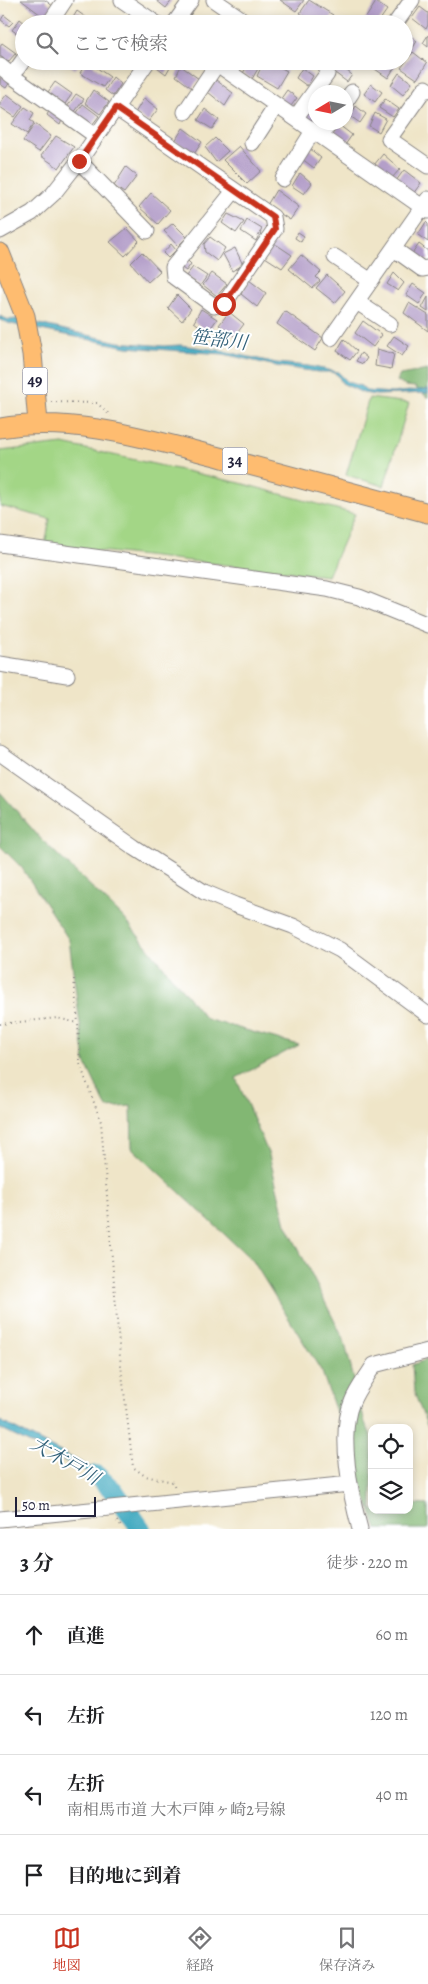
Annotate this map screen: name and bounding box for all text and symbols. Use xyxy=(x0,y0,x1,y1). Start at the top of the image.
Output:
search box xyxy=(15,15,413,70)
icon: search xyxy=(33,29,61,57)
text: ここで検索 xyxy=(73,31,168,57)
north arrow xyxy=(308,85,353,130)
route end xyxy=(68,150,91,173)
route start xyxy=(213,293,236,316)
water label: 笹部川 xyxy=(189,324,251,357)
road number: 49 xyxy=(22,368,48,394)
road number: 34 xyxy=(222,448,248,474)
map controls xyxy=(368,1424,413,1514)
button: locate xyxy=(368,1424,413,1469)
water label: 大木戸川 xyxy=(26,1431,106,1492)
button: layers xyxy=(368,1469,413,1514)
scale bar xyxy=(15,1494,96,1517)
text: 50 m xyxy=(22,1496,50,1515)
text: 3 分 xyxy=(20,1549,54,1577)
text: 徒歩 · 220 m xyxy=(326,1552,408,1574)
icon: ahead xyxy=(20,1621,48,1649)
text: 直進 xyxy=(67,1623,105,1649)
text: 60 m xyxy=(376,1624,408,1646)
icon: left xyxy=(20,1701,48,1729)
text: 左折 xyxy=(67,1703,105,1729)
text: 120 m xyxy=(370,1704,408,1726)
text: 左折 xyxy=(67,1771,105,1797)
icon: left xyxy=(20,1781,48,1809)
text: 40 m xyxy=(376,1784,408,1806)
text: 南相馬市道 大木戸陣ヶ崎2号線 xyxy=(67,1799,286,1821)
icon: arrive xyxy=(20,1861,48,1889)
text: 目的地に到着 xyxy=(67,1863,181,1889)
tab: 地図 xyxy=(53,1924,81,1975)
tab: 経路 xyxy=(186,1924,214,1975)
tab: 保存済み xyxy=(319,1924,375,1975)

